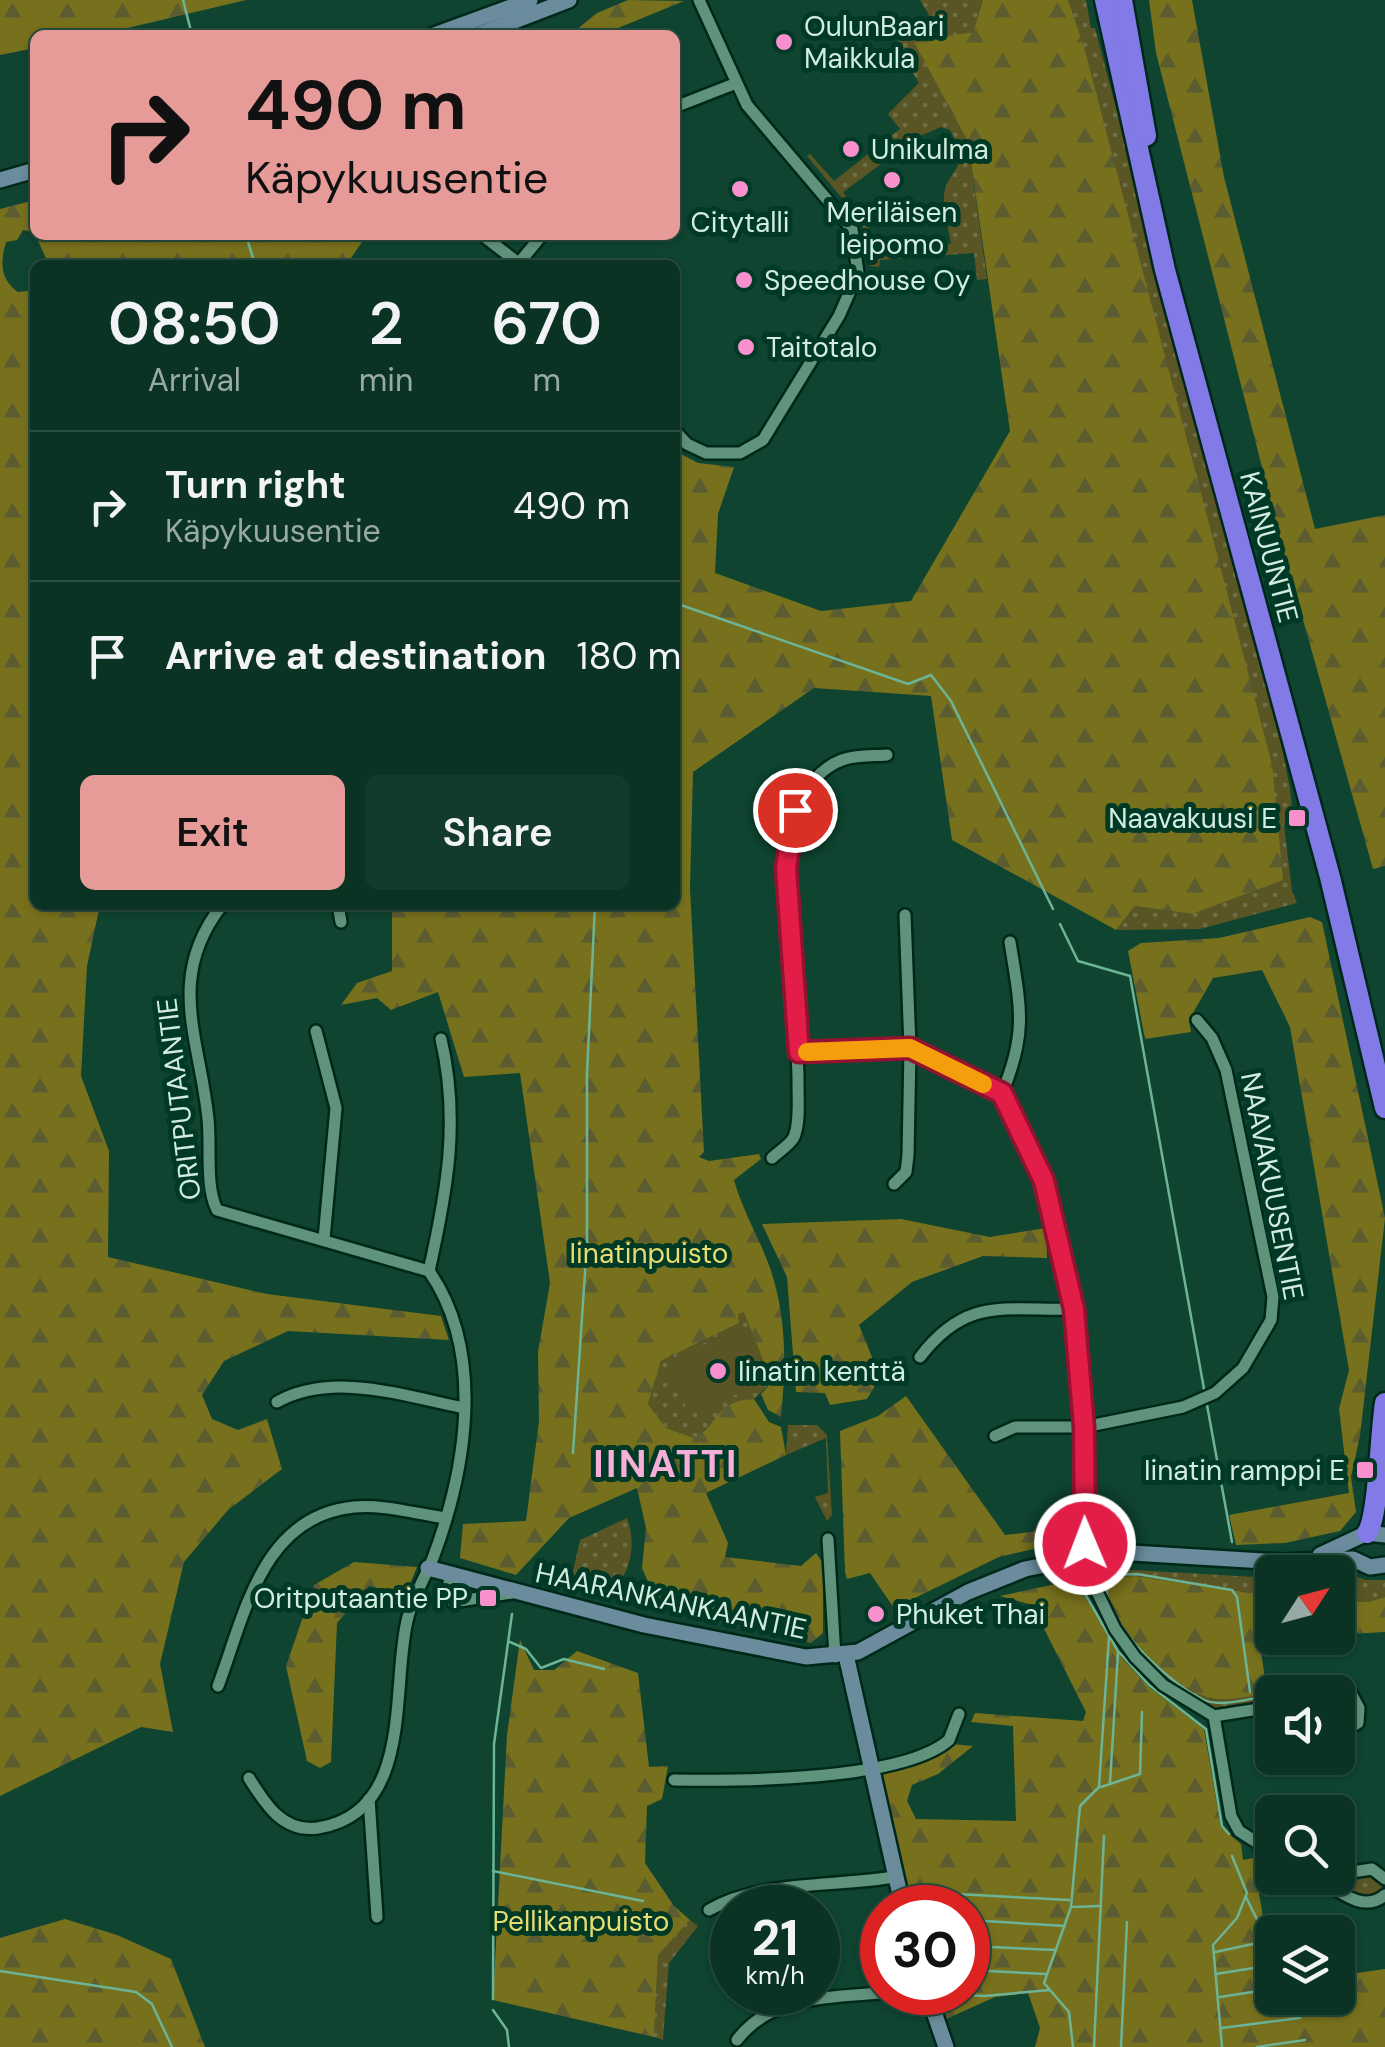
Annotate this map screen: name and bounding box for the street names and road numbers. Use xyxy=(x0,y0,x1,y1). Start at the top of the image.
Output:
street label: KAINUUNTIE xyxy=(1231,467,1307,627)
street label: ORITPUTAANTIE xyxy=(148,996,210,1202)
street label: NAAVAKUUSENTIE xyxy=(1232,1069,1312,1303)
street label: HAARANKANKAANTIE xyxy=(532,1554,810,1648)

